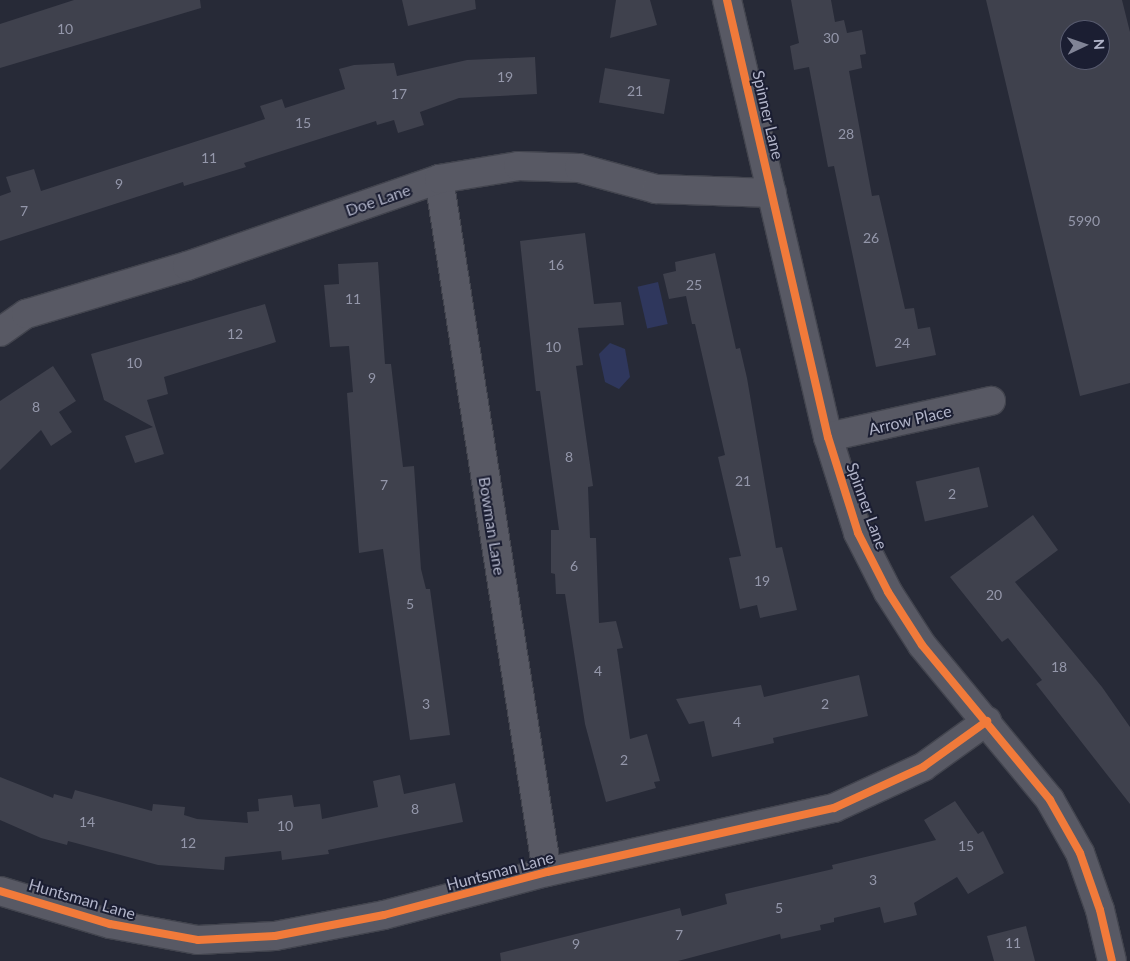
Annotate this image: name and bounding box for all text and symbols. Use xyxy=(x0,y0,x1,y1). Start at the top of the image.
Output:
north arrow xyxy=(1060,20,1110,70)
house number: 10 xyxy=(57,21,73,37)
house number: 30 xyxy=(823,30,839,46)
text: N xyxy=(1091,38,1108,50)
street label: Spinner Lane xyxy=(748,68,788,162)
house number: 19 xyxy=(497,69,513,85)
house number: 21 xyxy=(627,83,643,99)
house number: 17 xyxy=(391,86,407,102)
house number: 15 xyxy=(295,115,311,131)
house number: 28 xyxy=(838,126,854,142)
house number: 11 xyxy=(201,150,217,166)
house number: 9 xyxy=(115,176,123,192)
street label: Doe Lane xyxy=(343,180,413,220)
house number: 7 xyxy=(20,203,28,219)
house number: 5990 xyxy=(1068,213,1100,229)
house number: 26 xyxy=(863,230,879,246)
house number: 16 xyxy=(548,257,564,273)
house number: 25 xyxy=(686,277,702,293)
house number: 11 xyxy=(345,291,361,307)
house number: 12 xyxy=(227,326,243,342)
house number: 24 xyxy=(894,335,910,351)
house number: 10 xyxy=(545,339,561,355)
house number: 10 xyxy=(126,355,142,371)
house number: 9 xyxy=(368,370,376,386)
house number: 8 xyxy=(32,399,40,415)
street label: Arrow Place xyxy=(866,401,954,439)
house number: 8 xyxy=(565,449,573,465)
street label: Spinner Lane xyxy=(842,460,892,552)
house number: 21 xyxy=(735,473,751,489)
street label: Bowman Lane xyxy=(475,475,509,577)
house number: 7 xyxy=(380,477,388,493)
house number: 2 xyxy=(948,486,956,502)
house number: 6 xyxy=(570,558,578,574)
house number: 19 xyxy=(754,573,770,589)
house number: 20 xyxy=(986,587,1002,603)
house number: 5 xyxy=(406,596,414,612)
house number: 18 xyxy=(1051,659,1067,675)
house number: 4 xyxy=(594,663,602,679)
house number: 3 xyxy=(422,696,430,712)
house number: 2 xyxy=(821,696,829,712)
house number: 4 xyxy=(733,714,741,730)
house number: 2 xyxy=(620,752,628,768)
house number: 8 xyxy=(411,801,419,817)
house number: 14 xyxy=(79,814,95,830)
house number: 10 xyxy=(277,818,293,834)
house number: 12 xyxy=(180,835,196,851)
house number: 15 xyxy=(958,838,974,854)
street label: Huntsman Lane xyxy=(444,847,556,895)
house number: 3 xyxy=(869,872,877,888)
street label: Huntsman Lane xyxy=(26,875,138,923)
house number: 5 xyxy=(775,900,783,916)
house number: 7 xyxy=(675,927,683,943)
house number: 11 xyxy=(1005,935,1021,951)
house number: 9 xyxy=(572,936,580,952)

